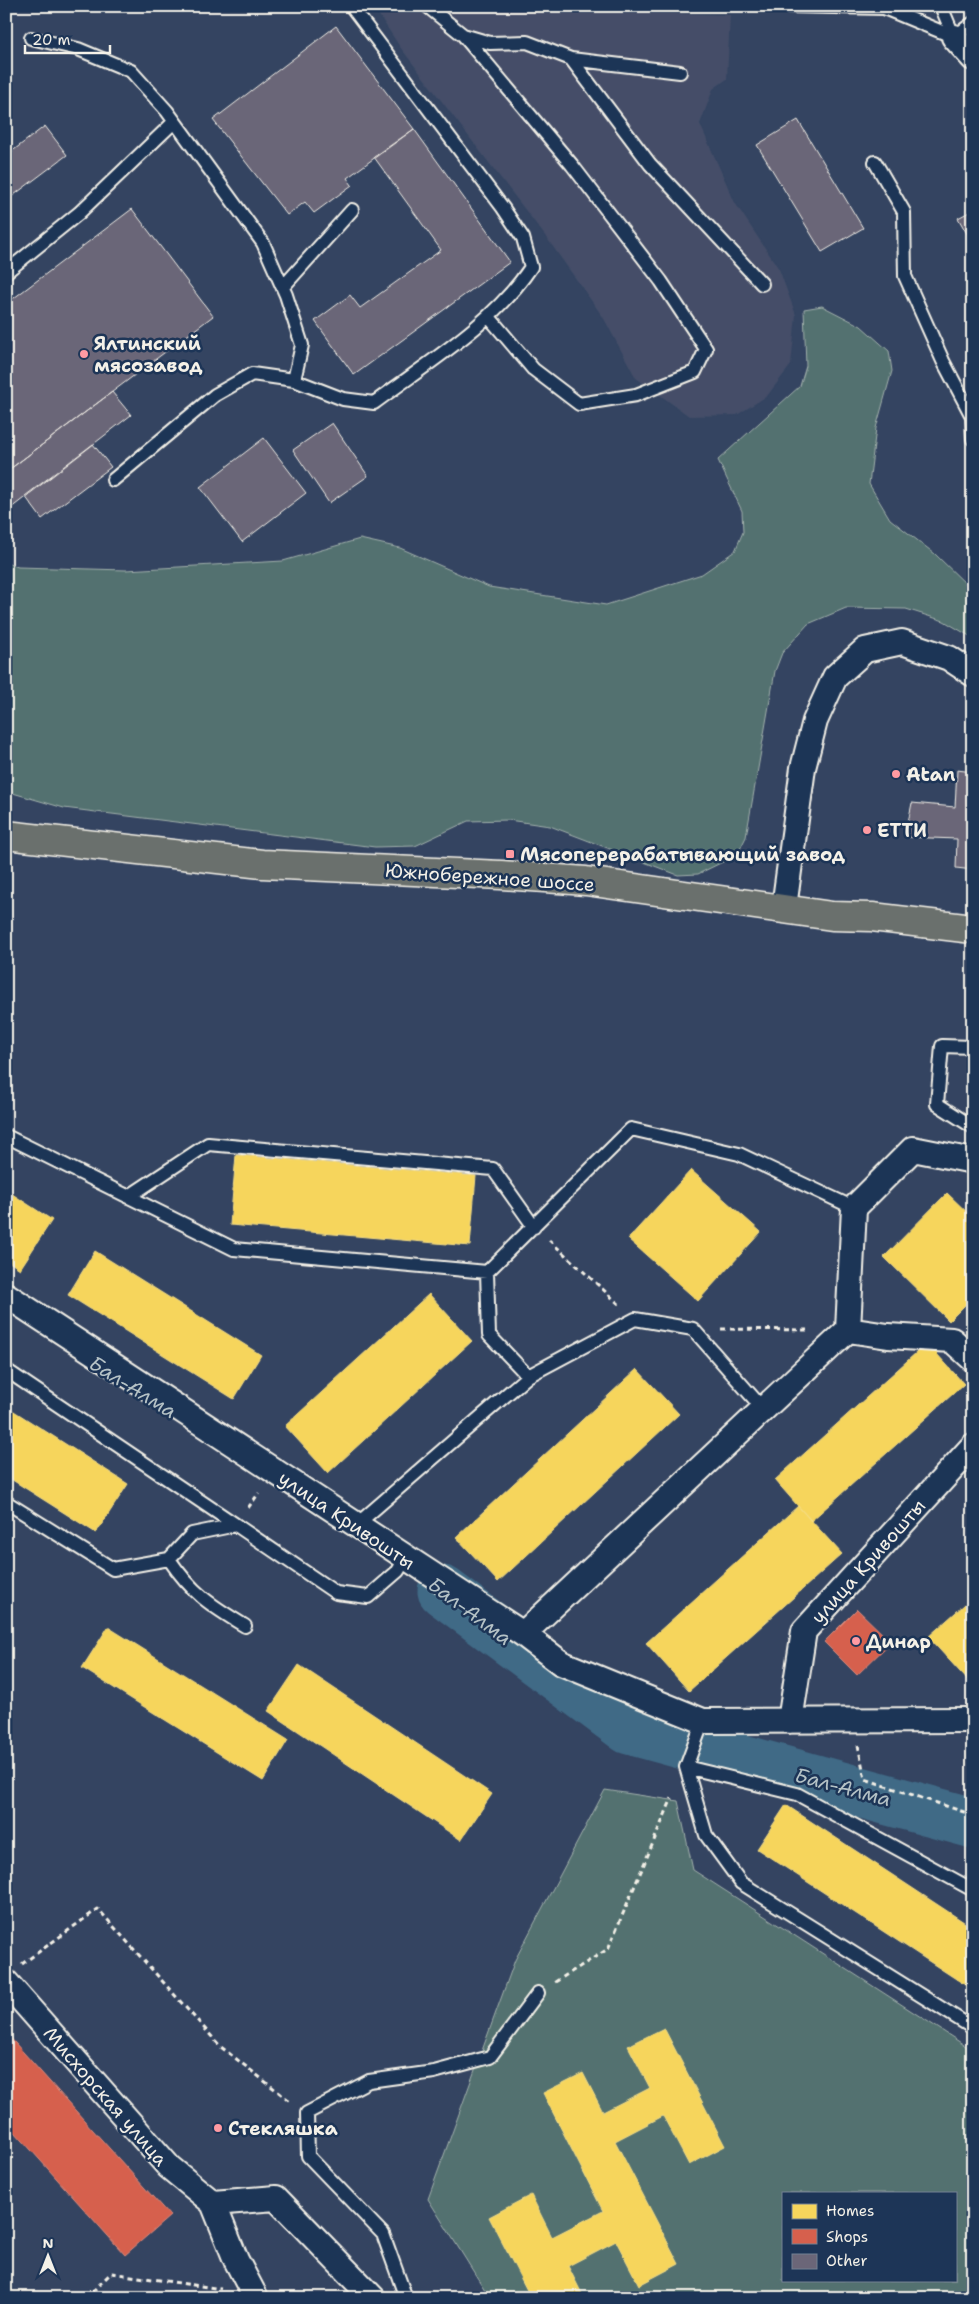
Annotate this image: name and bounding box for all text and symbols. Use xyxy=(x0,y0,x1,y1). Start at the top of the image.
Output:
scale bar xyxy=(25,22,110,54)
text: 20 m xyxy=(32,30,71,50)
place label: Ялтинский мясозавод xyxy=(94,331,203,378)
marker: Ялтинский мясозавод xyxy=(78,348,90,360)
place label: Atan xyxy=(906,762,956,787)
marker: Atan xyxy=(890,768,902,780)
place label: ЕТТИ xyxy=(877,818,927,843)
marker: ЕТТИ xyxy=(861,824,873,836)
place label: Мясоперерабатывающий завод xyxy=(520,842,846,867)
marker: Мясоперерабатывающий завод xyxy=(504,848,516,860)
street label: Южнобережное шоссе xyxy=(384,858,596,897)
water label: Бал-Алма xyxy=(84,1350,182,1424)
street label: улица Кривошты xyxy=(274,1465,420,1575)
street label: улица Кривошты xyxy=(806,1494,931,1629)
water label: Бал-Алма xyxy=(423,1571,517,1651)
place label: Динар xyxy=(866,1629,931,1654)
marker: Динар xyxy=(850,1635,862,1647)
water label: Бал-Алма xyxy=(792,1762,894,1812)
street label: Мисхорская улица xyxy=(38,2021,173,2172)
place label: Стекляшка xyxy=(228,2116,338,2141)
marker: Стекляшка xyxy=(212,2122,224,2134)
legend xyxy=(782,2192,956,2282)
text: Homes xyxy=(826,2201,874,2221)
text: Shops xyxy=(826,2227,868,2247)
north arrow xyxy=(22,2232,72,2282)
text: N xyxy=(42,2234,54,2252)
text: Other xyxy=(826,2251,868,2271)

